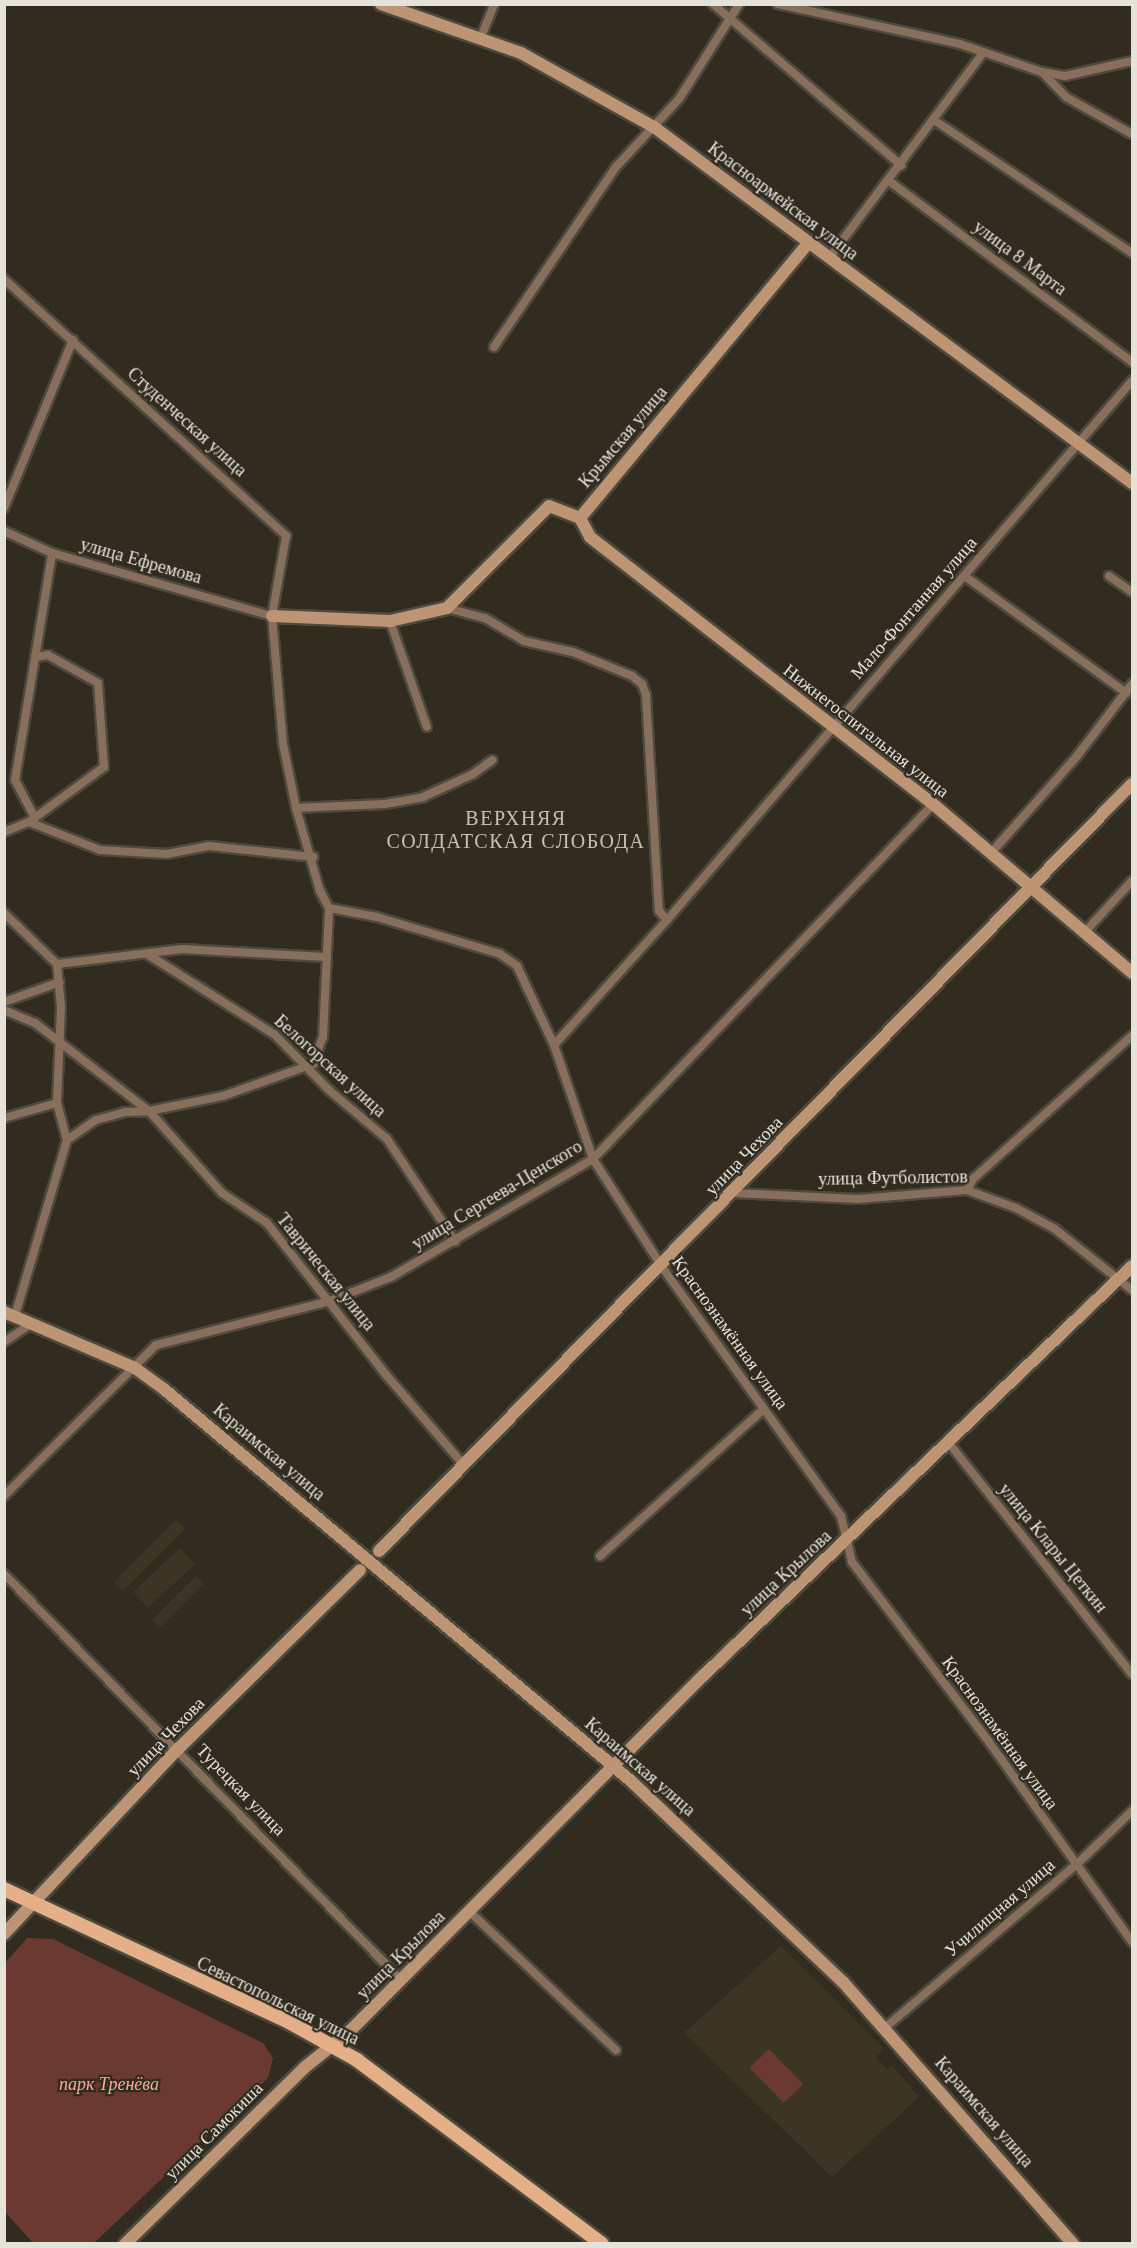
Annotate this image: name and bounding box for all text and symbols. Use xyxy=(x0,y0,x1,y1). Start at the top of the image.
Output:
street label: Красноармейская улица xyxy=(703,137,863,265)
street label: улица 8 Марта xyxy=(969,216,1071,300)
street label: Студенческая улица xyxy=(123,363,251,481)
street label: Крымская улица xyxy=(574,382,672,492)
street label: Мало-Фонтанная улица xyxy=(846,532,982,684)
street label: улица Ефремова xyxy=(78,533,204,589)
street label: Нижнегоспитальная улица xyxy=(779,660,953,802)
district label: ВЕРХНЯЯ СОЛДАТСКАЯ СЛОБОДА xyxy=(386,807,646,854)
street label: Белогорская улица xyxy=(270,1010,390,1122)
street label: улица Чехова xyxy=(701,1112,787,1200)
street label: улица Сергеева-Ценского xyxy=(408,1136,586,1254)
street label: улица Футболистов xyxy=(818,1166,968,1190)
street label: Таврическая улица xyxy=(272,1209,380,1335)
street label: Краснознамённая улица xyxy=(667,1252,793,1414)
street label: Караимская улица xyxy=(209,1399,329,1505)
street label: улица Клары Цеткин xyxy=(994,1479,1112,1617)
street label: улица Крылова xyxy=(736,1525,836,1621)
street label: Краснознамённая улица xyxy=(937,1652,1063,1814)
street label: улица Чехова xyxy=(123,1693,209,1781)
street label: Караимская улица xyxy=(580,1713,700,1821)
street label: Турецкая улица xyxy=(192,1740,290,1840)
street label: Училищная улица xyxy=(941,1854,1059,1962)
street label: улица Крылова xyxy=(352,1906,450,2004)
street label: Севастопольская улица xyxy=(193,1952,363,2050)
street label: Караимская улица xyxy=(930,2052,1038,2172)
park label: парк Тренёва xyxy=(59,2073,159,2095)
street label: улица Самокиша xyxy=(161,2078,267,2184)

